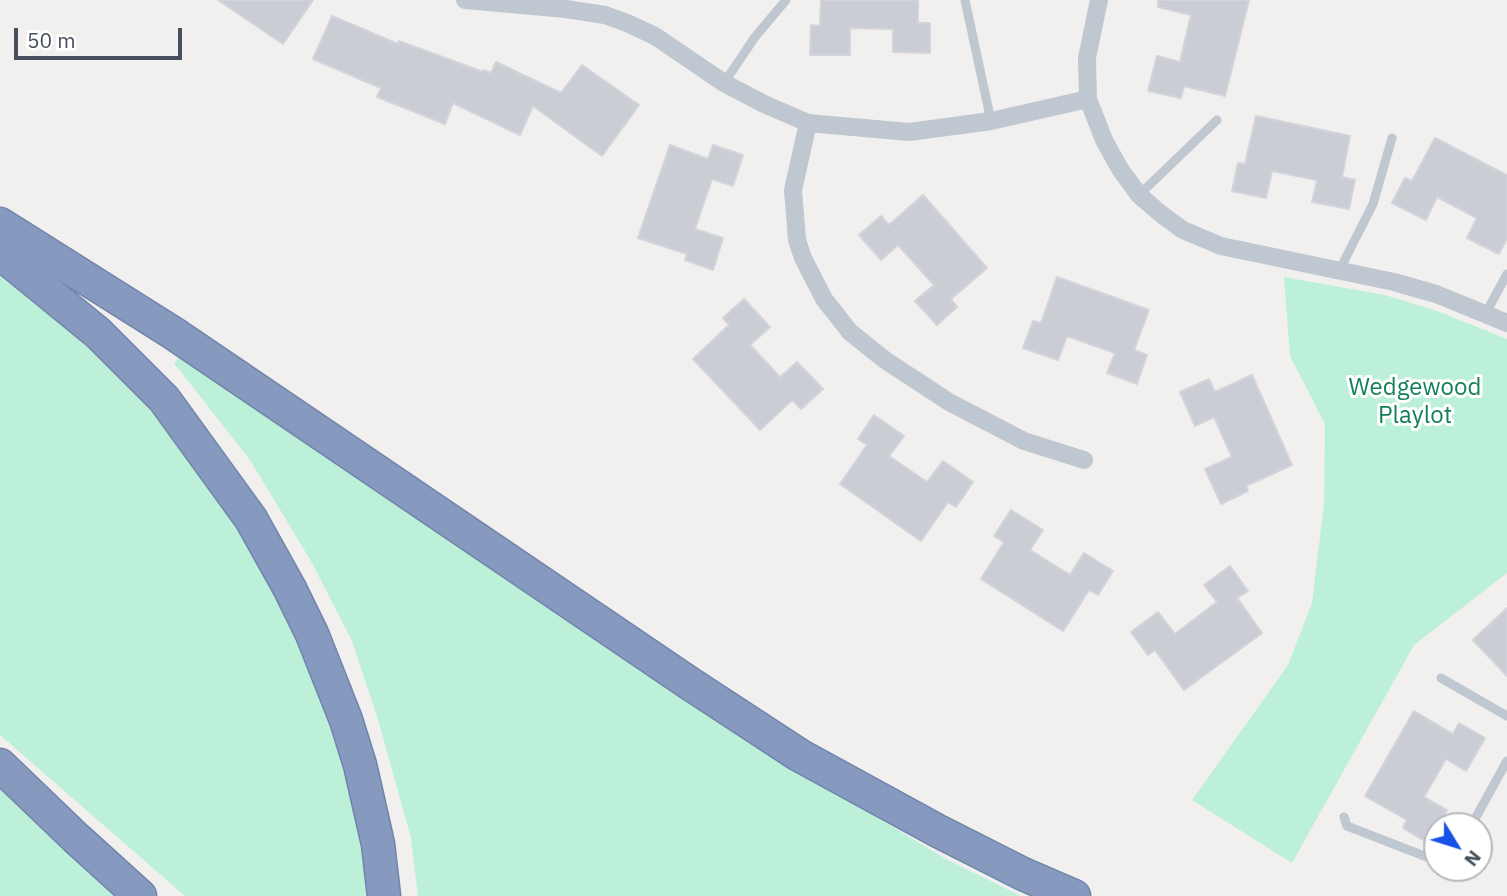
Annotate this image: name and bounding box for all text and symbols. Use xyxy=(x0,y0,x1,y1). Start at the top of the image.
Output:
scale bar xyxy=(18,14,186,58)
text: 50 m xyxy=(27,26,76,54)
park label: Wedgewood Playlot xyxy=(1349,374,1481,430)
north arrow xyxy=(1423,812,1493,882)
text: N xyxy=(1459,846,1487,872)

